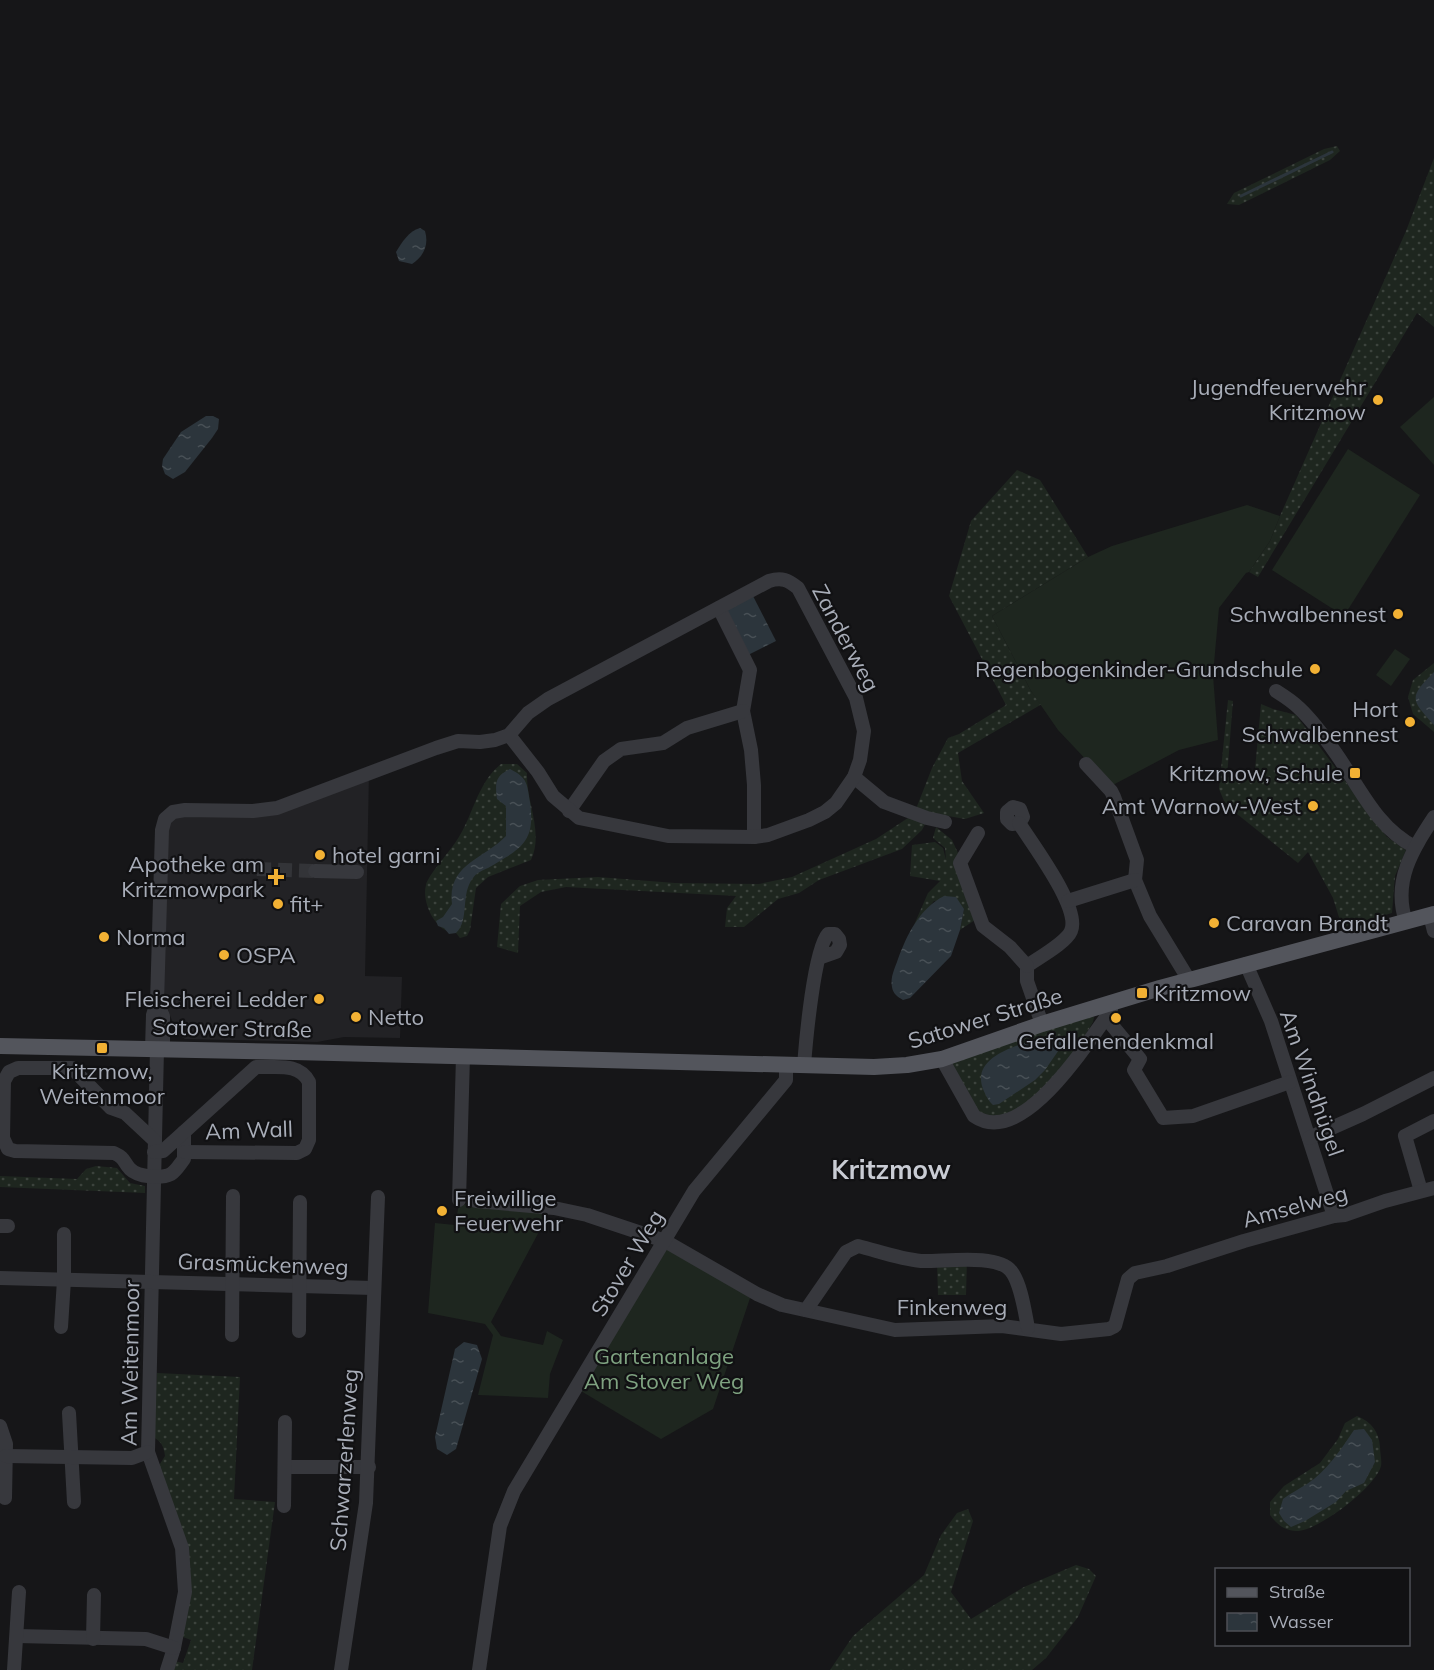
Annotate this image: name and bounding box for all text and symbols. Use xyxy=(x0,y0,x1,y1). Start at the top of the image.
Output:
place label: Jugendfeuerwehr Kritzmow xyxy=(1191,373,1366,426)
marker: Jugendfeuerwehr Kritzmow xyxy=(1371,393,1385,407)
street label: Zanderweg xyxy=(806,580,886,696)
place label: Schwalbennest xyxy=(1230,600,1386,628)
marker: Schwalbennest xyxy=(1391,607,1405,621)
place label: Regenbogenkinder-Grundschule xyxy=(975,655,1303,683)
marker: Regenbogenkinder-Grundschule xyxy=(1308,662,1322,676)
place label: Hort Schwalbennest xyxy=(1242,695,1398,748)
marker: Hort Schwalbennest xyxy=(1403,715,1417,729)
place label: Kritzmow, Schule xyxy=(1169,759,1343,787)
marker: Kritzmow, Schule xyxy=(1348,766,1362,780)
place label: Amt Warnow-West xyxy=(1102,792,1301,820)
marker: Amt Warnow-West xyxy=(1306,799,1320,813)
place label: hotel garni xyxy=(332,841,440,869)
marker: hotel garni xyxy=(313,848,327,862)
place label: Apotheke am Kritzmowpark xyxy=(121,850,265,903)
marker: Apotheke am Kritzmowpark xyxy=(269,870,283,884)
place label: fit+ xyxy=(290,890,324,918)
marker: fit+ xyxy=(271,897,285,911)
place label: Caravan Brandt xyxy=(1226,909,1388,937)
marker: Caravan Brandt xyxy=(1207,916,1221,930)
place label: Norma xyxy=(116,923,186,951)
marker: Norma xyxy=(97,930,111,944)
place label: OSPA xyxy=(236,941,296,969)
marker: OSPA xyxy=(217,948,231,962)
place label: Kritzmow xyxy=(1154,979,1251,1007)
street label: Satower Straße xyxy=(904,981,1066,1055)
place label: Fleischerei Ledder xyxy=(125,985,307,1013)
marker: Kritzmow xyxy=(1135,986,1149,1000)
marker: Fleischerei Ledder xyxy=(312,992,326,1006)
place label: Netto xyxy=(368,1003,424,1031)
street label: Am Windhügel xyxy=(1274,1006,1350,1160)
marker: Netto xyxy=(349,1010,363,1024)
marker: Gefallenendenkmal xyxy=(1109,1011,1123,1025)
street label: Satower Straße xyxy=(152,1013,312,1043)
place label: Gefallenendenkmal xyxy=(1018,1027,1214,1055)
marker: Kritzmow, Weitenmoor xyxy=(95,1041,109,1055)
place label: Kritzmow, Weitenmoor xyxy=(39,1057,165,1110)
street label: Am Wall xyxy=(204,1114,294,1146)
district label: Kritzmow xyxy=(831,1153,951,1186)
street label: Amselweg xyxy=(1239,1179,1351,1233)
place label: Freiwillige Feuerwehr xyxy=(454,1184,563,1237)
marker: Freiwillige Feuerwehr xyxy=(435,1204,449,1218)
street label: Stover Weg xyxy=(584,1205,670,1321)
street label: Grasmückenweg xyxy=(177,1247,349,1281)
street label: Am Weitenmoor xyxy=(115,1280,145,1446)
street label: Finkenweg xyxy=(897,1293,1007,1321)
park label: Gartenanlage Am Stover Weg xyxy=(584,1342,744,1395)
street label: Schwarzerlenweg xyxy=(324,1368,364,1552)
legend xyxy=(1215,1568,1410,1646)
text: Straße xyxy=(1269,1580,1325,1603)
text: Wasser xyxy=(1269,1610,1333,1633)

